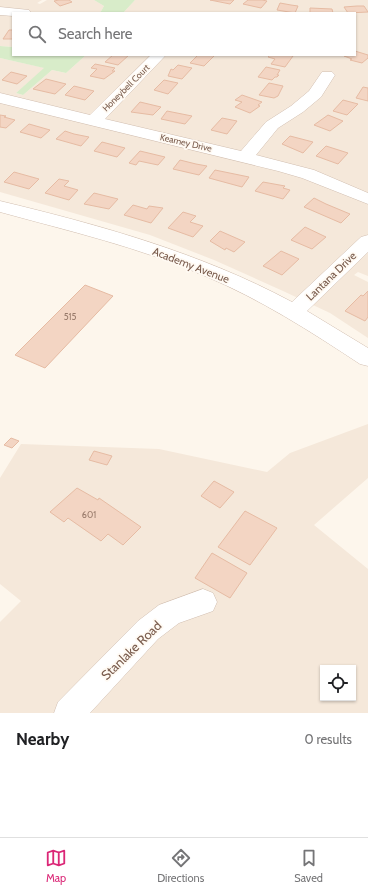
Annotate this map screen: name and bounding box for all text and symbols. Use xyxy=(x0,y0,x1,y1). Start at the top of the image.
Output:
search box xyxy=(12,12,356,56)
icon: search xyxy=(26,23,48,45)
text: Search here xyxy=(58,25,133,43)
street label: Honeybell Court xyxy=(100,62,152,114)
street label: Kearney Drive xyxy=(159,131,214,154)
street label: Academy Avenue xyxy=(151,244,232,286)
street label: Lantana Drive xyxy=(303,248,359,303)
house number: 515 xyxy=(64,311,76,322)
house number: 601 xyxy=(82,509,96,520)
street label: Stanlake Road xyxy=(97,617,165,683)
map controls xyxy=(320,665,356,701)
button: locate xyxy=(320,665,356,701)
text: Nearby xyxy=(16,729,69,749)
text: 0 results xyxy=(304,731,352,747)
tab: Map xyxy=(45,847,67,885)
tab: Directions xyxy=(157,847,204,885)
tab: Saved xyxy=(294,847,323,885)

